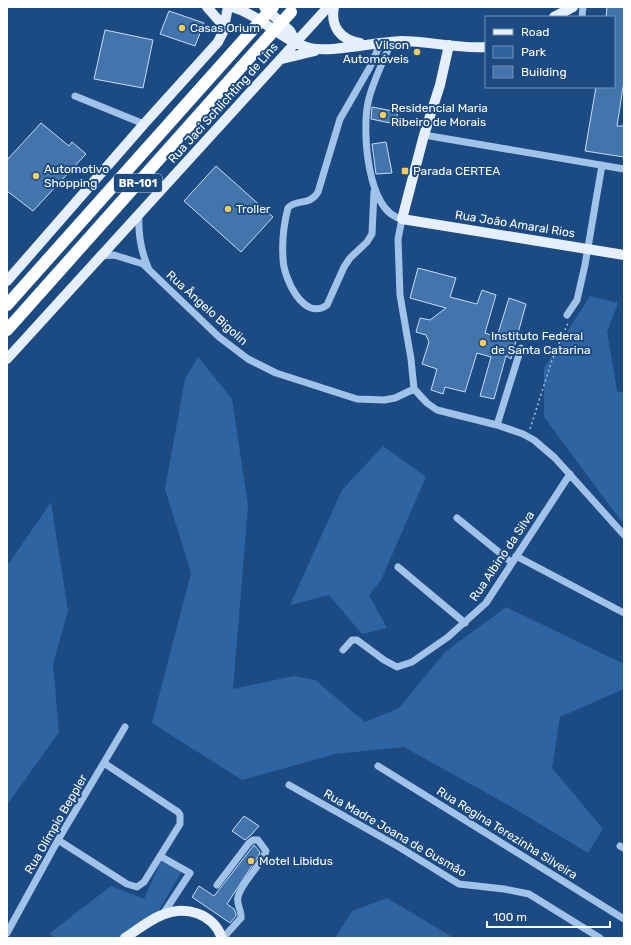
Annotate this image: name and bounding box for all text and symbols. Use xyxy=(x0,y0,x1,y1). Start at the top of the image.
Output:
legend xyxy=(485,16,615,88)
place label: Casas Orium xyxy=(190,21,260,35)
marker: Casas Orium xyxy=(177,23,187,33)
text: Road xyxy=(521,25,549,39)
place label: Vilson Automóveis xyxy=(343,38,409,66)
street label: Rua Jaci Schlichting de Lins xyxy=(165,40,281,166)
text: Park xyxy=(521,45,547,59)
marker: Vilson Automóveis xyxy=(412,47,422,57)
text: Building xyxy=(521,65,567,79)
place label: Residencial Maria Ribeiro de Morais xyxy=(391,101,488,129)
marker: Residencial Maria Ribeiro de Morais xyxy=(378,110,388,120)
place label: Automotivo Shopping xyxy=(44,162,109,190)
place label: Parada CERTEA xyxy=(413,164,500,178)
marker: Parada CERTEA xyxy=(400,166,410,176)
marker: Automotivo Shopping xyxy=(31,171,41,181)
road number: BR-101 xyxy=(114,174,162,192)
place label: Troller xyxy=(236,202,271,216)
marker: Troller xyxy=(223,204,233,214)
street label: Rua João Amaral Rios xyxy=(454,208,576,240)
street label: Rua Ângelo Bigolin xyxy=(164,268,250,348)
place label: Instituto Federal de Santa Catarina xyxy=(491,329,591,357)
marker: Instituto Federal de Santa Catarina xyxy=(478,338,488,348)
street label: Rua Albino da Silva xyxy=(467,508,537,604)
street label: Rua Olímpio Beppler xyxy=(22,771,90,876)
street label: Rua Regina Terezinha Silveira xyxy=(434,784,580,882)
street label: Rua Madre Joana de Gusmão xyxy=(321,786,469,880)
place label: Motel Libidus xyxy=(259,854,333,868)
marker: Motel Libidus xyxy=(246,856,256,866)
scale bar xyxy=(487,903,610,929)
text: 100 m xyxy=(493,910,527,924)

